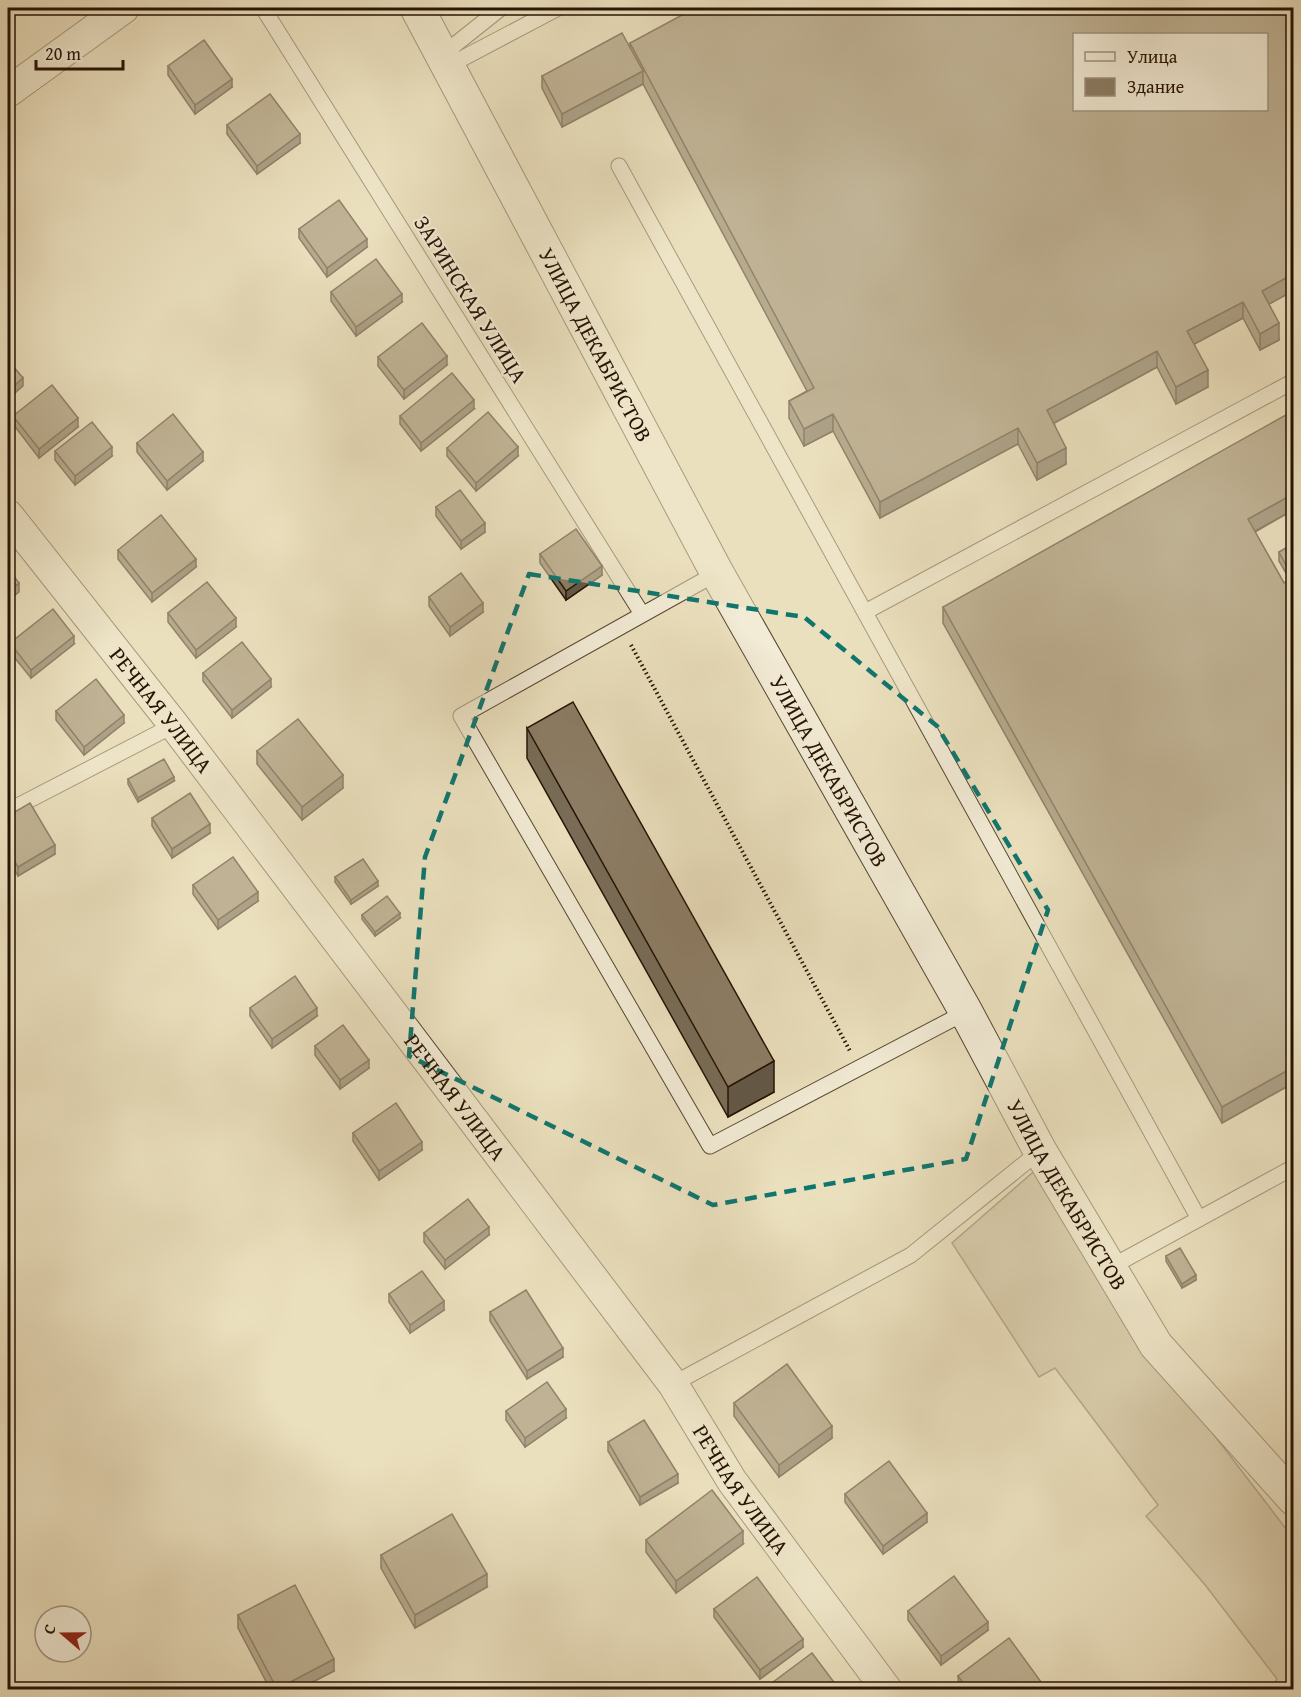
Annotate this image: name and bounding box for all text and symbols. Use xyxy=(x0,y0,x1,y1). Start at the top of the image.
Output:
scale bar xyxy=(36,33,123,71)
legend xyxy=(1073,33,1268,111)
text: 20 m xyxy=(45,40,81,67)
text: Улица xyxy=(1127,43,1178,70)
text: Здание xyxy=(1127,73,1184,100)
street label: ЗАРИНСКАЯ УЛИЦА xyxy=(406,209,536,390)
street label: УЛИЦА ДЕКАБРИСТОВ xyxy=(531,242,660,447)
street label: РЕЧНАЯ УЛИЦА xyxy=(102,640,221,780)
street label: УЛИЦА ДЕКАБРИСТОВ xyxy=(762,669,896,873)
street label: РЕЧНАЯ УЛИЦА xyxy=(397,1027,515,1167)
street label: УЛИЦА ДЕКАБРИСТОВ xyxy=(999,1093,1135,1296)
street label: РЕЧНАЯ УЛИЦА xyxy=(685,1418,798,1562)
north arrow xyxy=(33,1604,93,1664)
text: С xyxy=(36,1621,62,1637)

